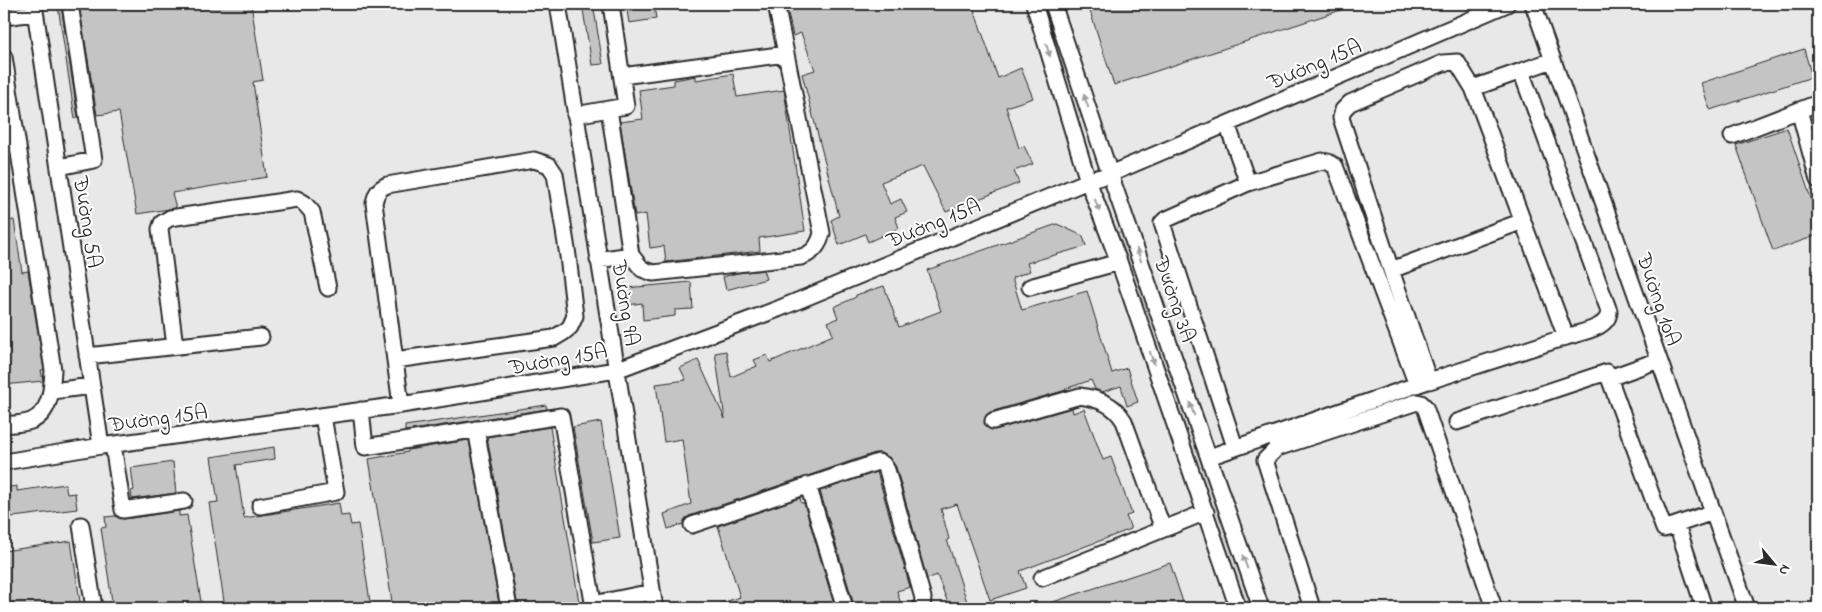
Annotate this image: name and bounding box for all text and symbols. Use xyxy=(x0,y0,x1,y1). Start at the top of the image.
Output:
street label: Đường 15A xyxy=(1262,32,1368,101)
one-way arrow xyxy=(1044,43,1052,58)
one-way arrow xyxy=(1082,94,1089,109)
street label: Đường 5A xyxy=(62,173,109,271)
street label: Đường 15A xyxy=(881,191,987,260)
one-way arrow xyxy=(1093,198,1101,213)
one-way arrow xyxy=(1134,247,1142,262)
street label: Đường 10A xyxy=(1625,248,1688,351)
street label: Đường 3A xyxy=(1142,252,1203,348)
street label: Đường 9A xyxy=(600,257,647,349)
street label: Đường 15A xyxy=(506,337,610,387)
one-way arrow xyxy=(1148,351,1156,366)
street label: Đường 15A xyxy=(106,397,210,444)
one-way arrow xyxy=(1188,401,1195,416)
north arrow xyxy=(1750,540,1800,590)
one-way arrow xyxy=(1241,554,1249,569)
text: N xyxy=(1773,560,1796,579)

